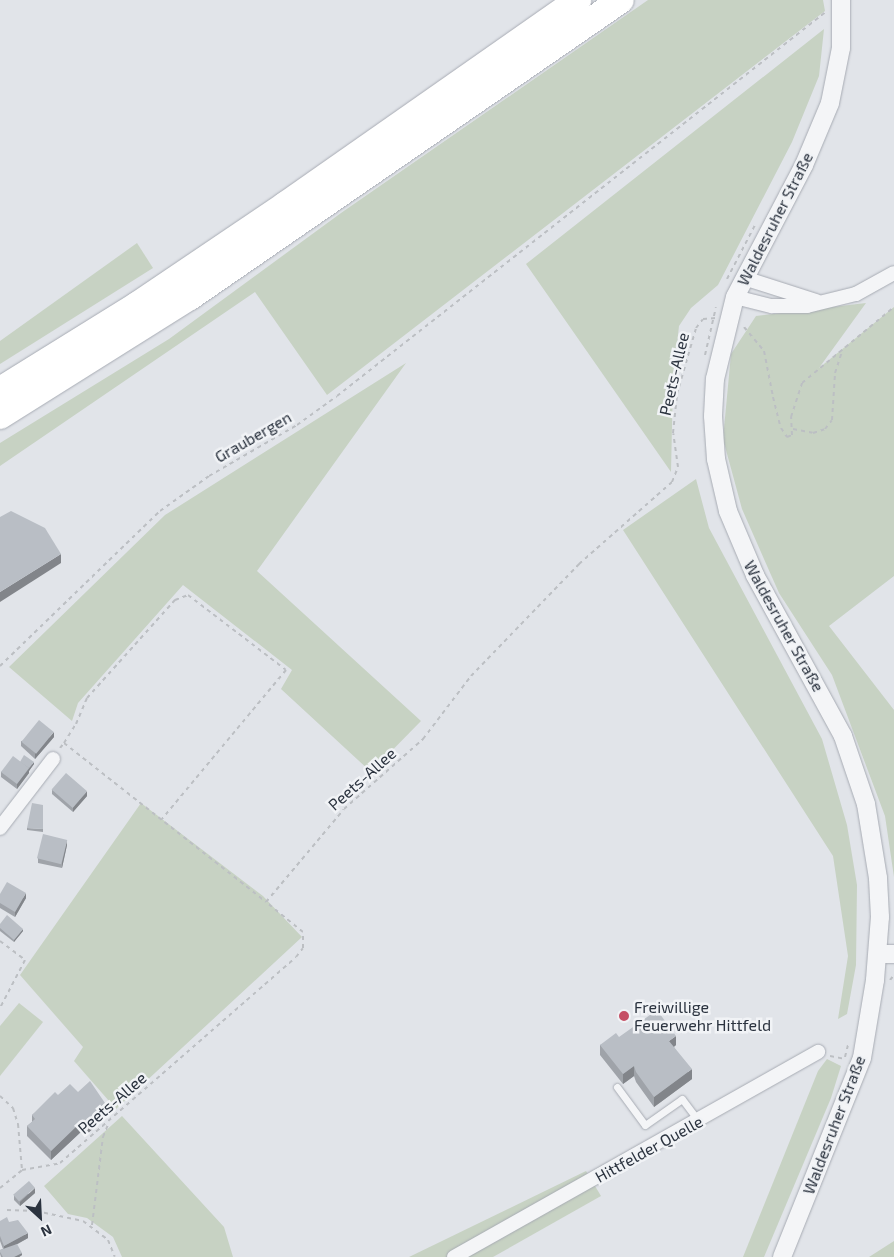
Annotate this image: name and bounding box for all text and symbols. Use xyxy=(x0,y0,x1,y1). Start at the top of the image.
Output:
street label: Waldesruher Straße xyxy=(733,149,817,289)
street label: Peets-Allee xyxy=(655,331,693,417)
street label: Graubergen xyxy=(211,407,295,467)
street label: Waldesruher Straße xyxy=(740,557,828,695)
street label: Peets-Allee xyxy=(324,744,400,814)
place label: Freiwillige Feuerwehr Hittfeld xyxy=(634,997,771,1035)
marker: Freiwillige Feuerwehr Hittfeld xyxy=(618,1010,630,1022)
street label: Waldesruher Straße xyxy=(799,1053,869,1197)
street label: Peets-Allee xyxy=(74,1068,150,1138)
street label: Hittfelder Quelle xyxy=(592,1111,706,1187)
north arrow xyxy=(15,1192,65,1242)
text: N xyxy=(38,1221,55,1241)

